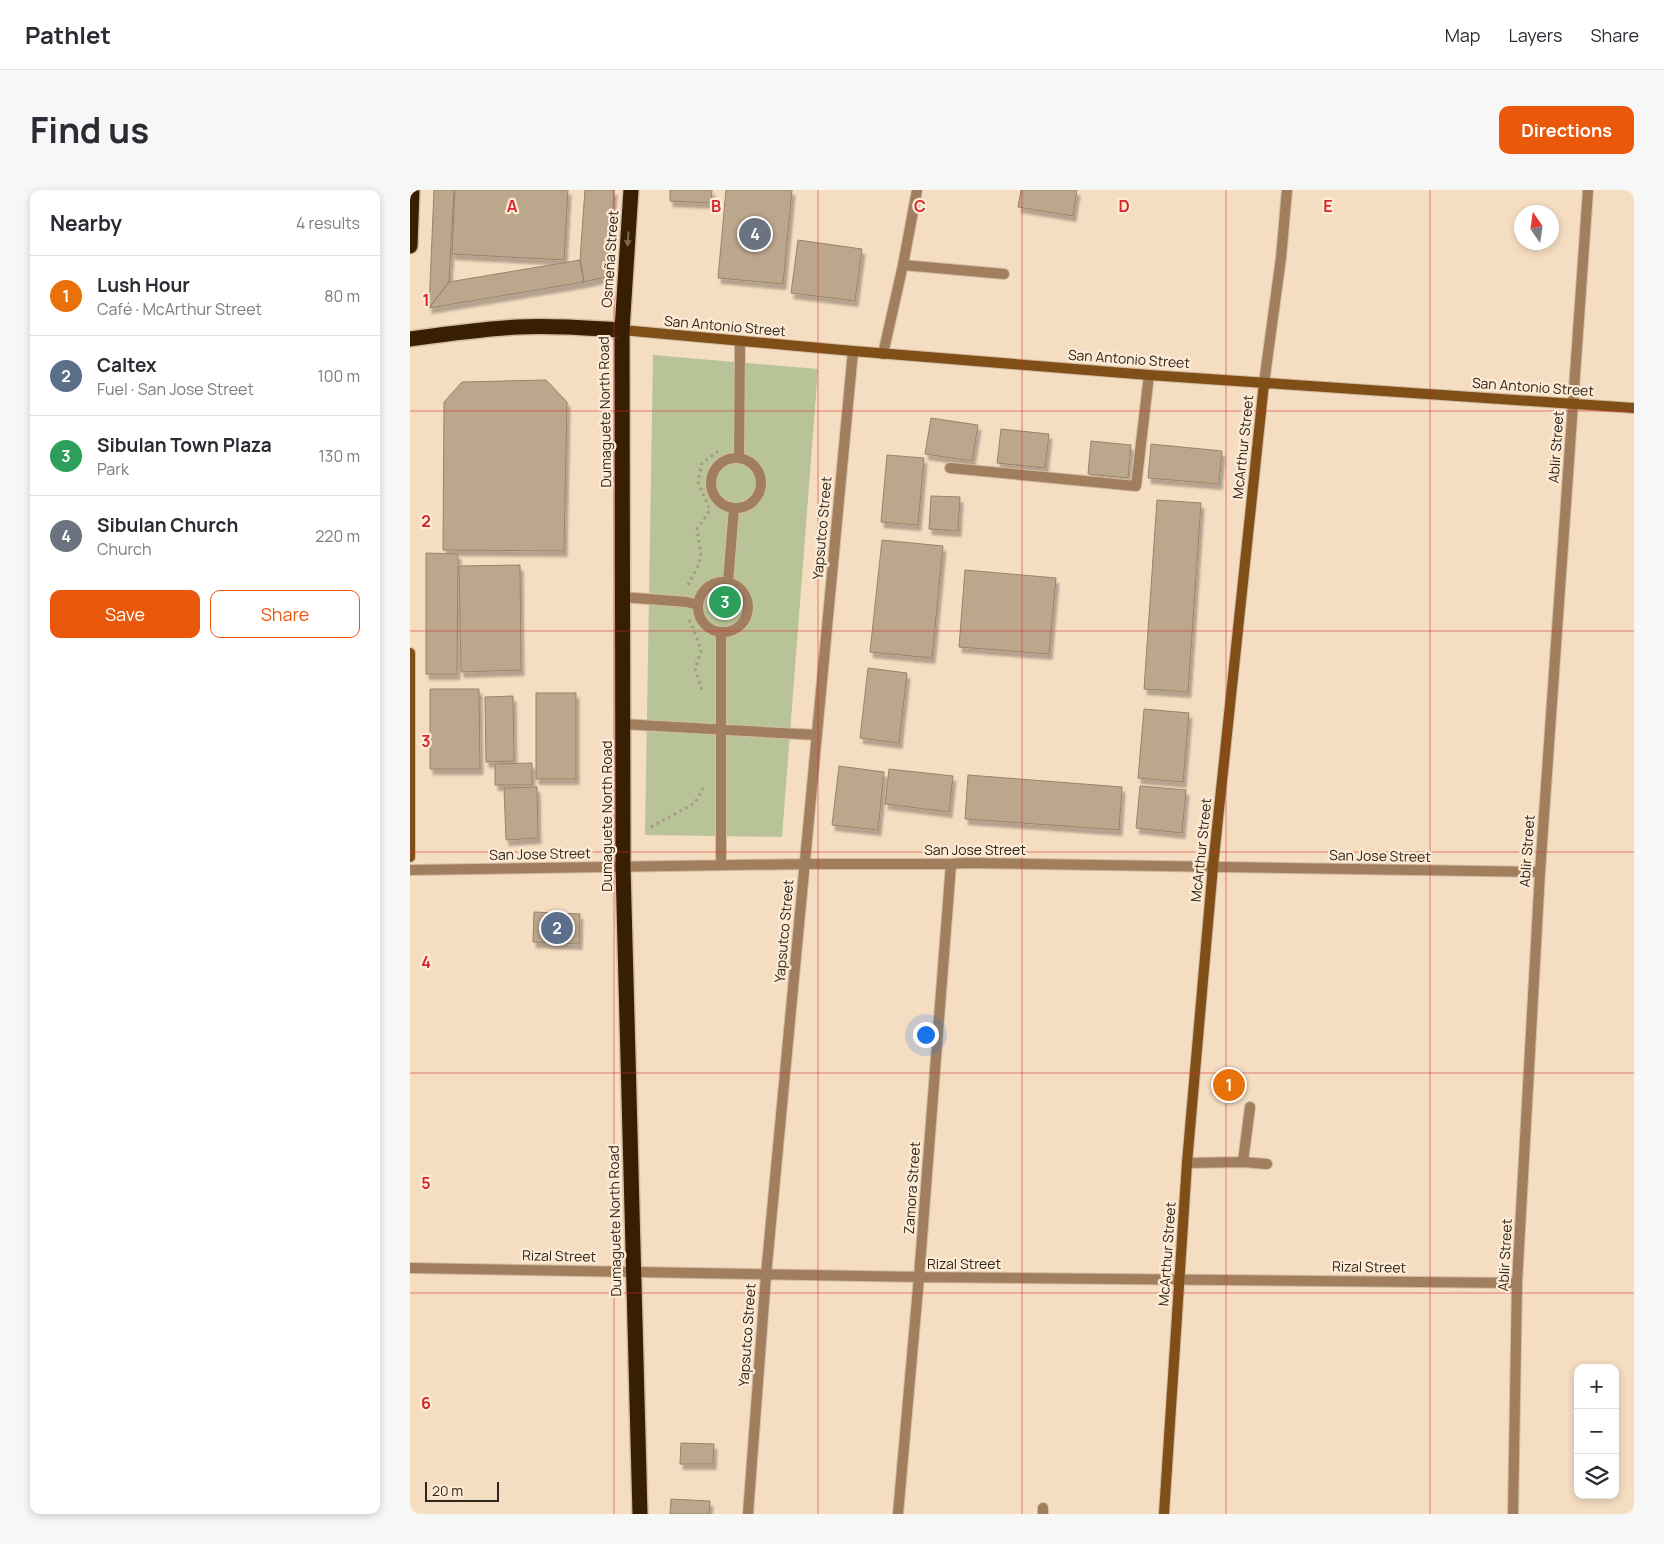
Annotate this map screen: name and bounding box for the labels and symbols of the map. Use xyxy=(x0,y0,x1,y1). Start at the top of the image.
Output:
text: A xyxy=(507,195,518,217)
text: B xyxy=(711,195,721,217)
text: C xyxy=(914,195,926,217)
text: D xyxy=(1118,195,1130,217)
text: E xyxy=(1323,195,1333,217)
north arrow xyxy=(1514,205,1559,250)
street label: Osmeña Street xyxy=(597,209,622,308)
pin: 4 xyxy=(739,215,771,253)
one-way arrow xyxy=(623,231,631,247)
text: 1 xyxy=(422,289,430,311)
street label: San Antonio Street xyxy=(663,311,787,340)
street label: Dumaguete North Road xyxy=(594,336,615,488)
street label: San Antonio Street xyxy=(1067,345,1191,372)
street label: San Antonio Street xyxy=(1471,373,1595,400)
street label: McArthur Street xyxy=(1228,394,1257,500)
street label: Ablir Street xyxy=(1543,410,1568,484)
street label: Yapsutco Street xyxy=(808,475,836,580)
text: 2 xyxy=(421,510,431,532)
pin: 3 xyxy=(709,583,741,621)
text: 3 xyxy=(421,730,431,752)
street label: Dumaguete North Road xyxy=(597,740,616,892)
street label: McArthur Street xyxy=(1186,797,1215,903)
street label: Ablir Street xyxy=(1514,814,1539,888)
street label: San Jose Street xyxy=(924,840,1026,859)
street label: San Jose Street xyxy=(489,843,591,864)
street label: San Jose Street xyxy=(1329,845,1431,866)
street label: Yapsutco Street xyxy=(770,878,798,983)
pin: 2 xyxy=(541,909,573,947)
text: 4 xyxy=(421,951,431,973)
your location xyxy=(913,1022,939,1048)
pin: 1 xyxy=(1213,1066,1245,1104)
street label: Zamora Street xyxy=(899,1141,924,1235)
street label: Dumaguete North Road xyxy=(604,1145,625,1297)
text: 5 xyxy=(421,1172,431,1194)
street label: McArthur Street xyxy=(1153,1201,1180,1307)
street label: Ablir Street xyxy=(1493,1218,1516,1292)
street label: Rizal Street xyxy=(522,1245,597,1266)
street label: Rizal Street xyxy=(927,1254,1001,1273)
street label: Rizal Street xyxy=(1332,1256,1407,1277)
street label: Yapsutco Street xyxy=(733,1282,760,1387)
text: 6 xyxy=(421,1392,431,1414)
scale bar xyxy=(425,1479,499,1502)

